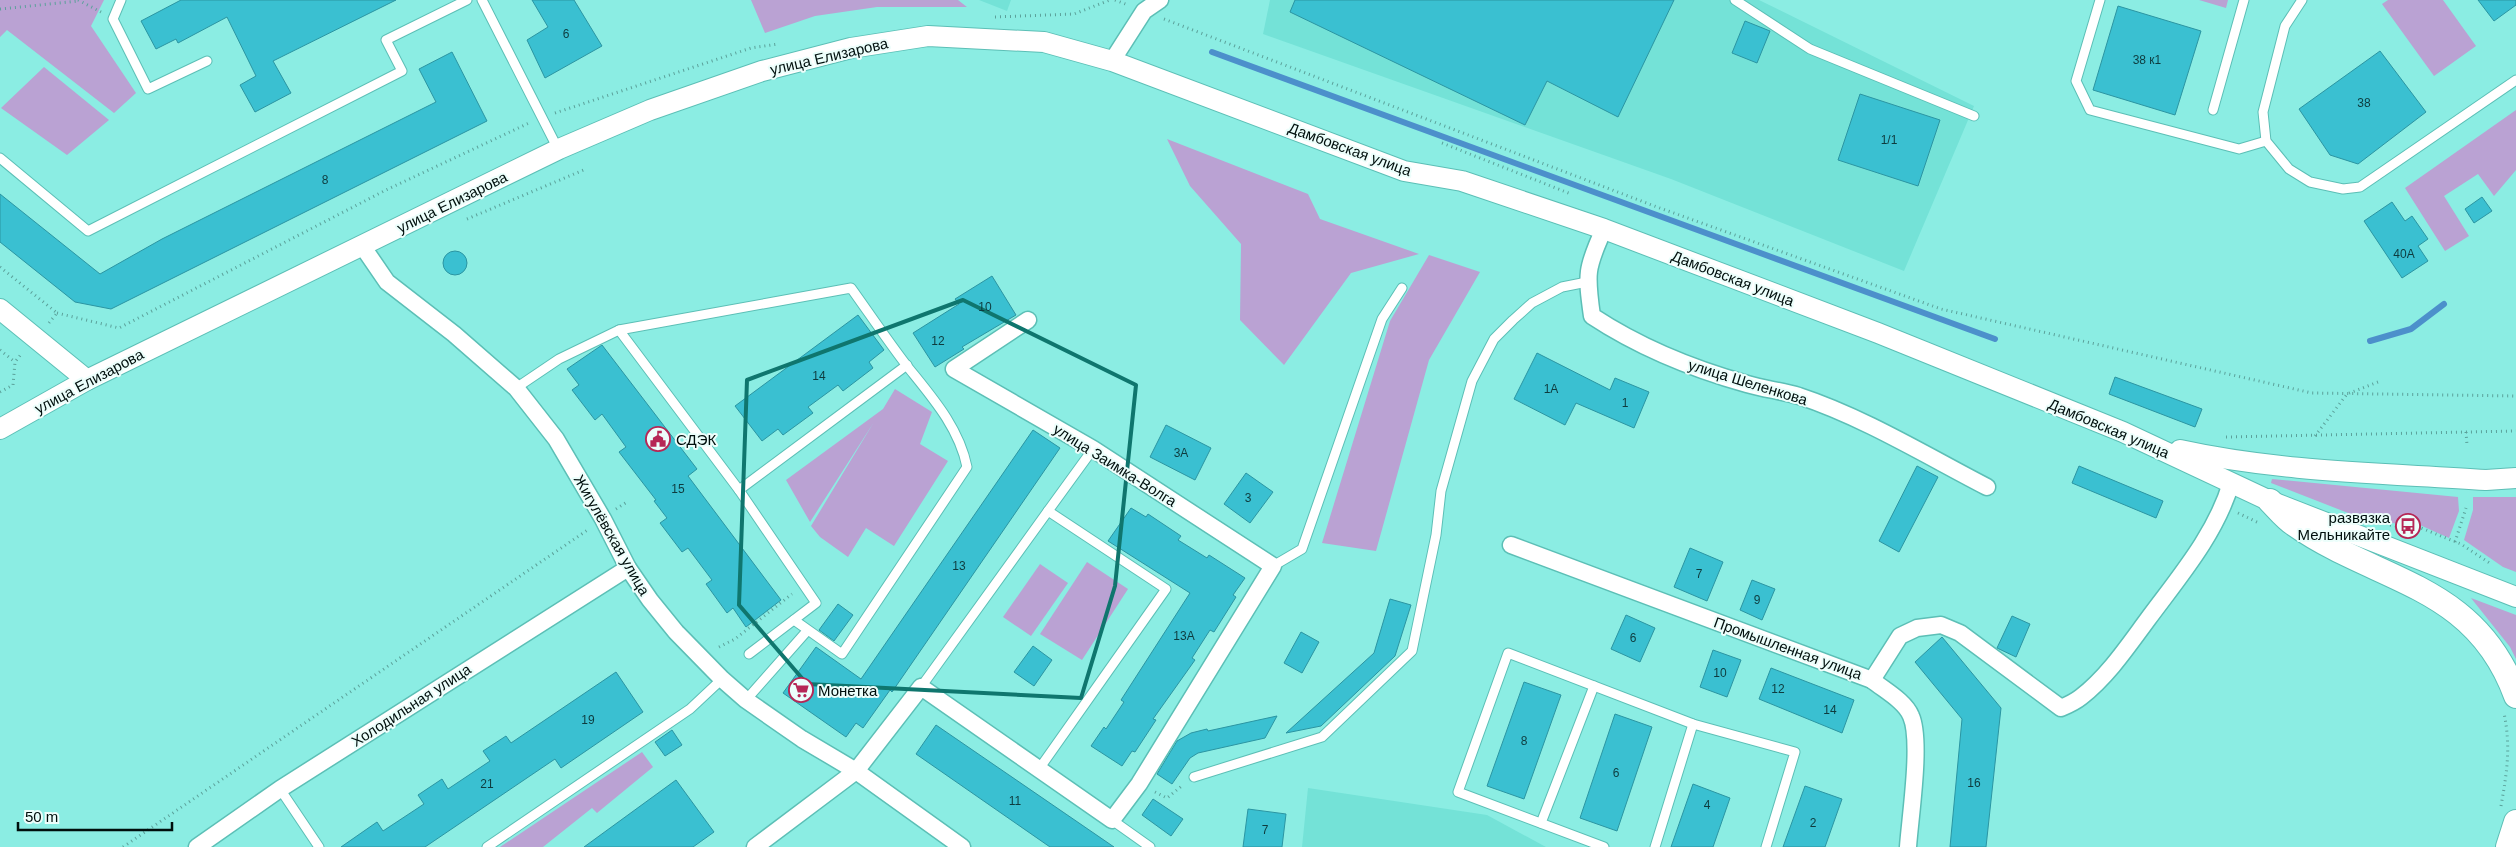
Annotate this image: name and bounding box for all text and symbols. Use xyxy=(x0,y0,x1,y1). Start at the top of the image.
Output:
house number: 6 xyxy=(563,27,570,41)
street label: улица Елизарова xyxy=(768,34,890,78)
house number: 38 к1 xyxy=(2133,53,2162,67)
house number: 38 xyxy=(2357,96,2371,110)
street label: Дамбовская улица xyxy=(1286,119,1414,179)
house number: 1/1 xyxy=(1881,133,1898,147)
street label: улица Елизарова xyxy=(394,168,511,236)
house number: 8 xyxy=(322,173,329,187)
street label: Дамбовская улица xyxy=(1669,247,1797,309)
house number: 40А xyxy=(2393,247,2415,261)
house number: 10 xyxy=(978,300,992,314)
house number: 12 xyxy=(931,334,945,348)
street label: улица Елизарова xyxy=(32,345,147,417)
street label: улица Шеленкова xyxy=(1686,356,1810,408)
house number: 14 xyxy=(812,369,826,383)
house number: 1А xyxy=(1544,382,1558,396)
street label: Дамбовская улица xyxy=(2046,395,2173,461)
house number: 1 xyxy=(1622,396,1629,410)
street label: улица Заимка-Волга xyxy=(1050,420,1180,510)
public building icon: СДЭК xyxy=(645,426,671,452)
place label: СДЭК xyxy=(676,431,716,448)
house number: 3А xyxy=(1174,446,1188,460)
street label: Жигулёвская улица xyxy=(571,472,654,599)
house number: 15 xyxy=(671,482,685,496)
house number: 3 xyxy=(1245,491,1252,505)
place label: развязка Мельникайте xyxy=(2298,509,2391,543)
bus stop icon: развязка Мельникайте xyxy=(2395,513,2421,539)
house number: 13 xyxy=(952,559,966,573)
house number: 7 xyxy=(1696,567,1703,581)
house number: 9 xyxy=(1754,593,1761,607)
street label: Промышленная улица xyxy=(1712,613,1865,683)
house number: 13А xyxy=(1173,629,1195,643)
house number: 6 xyxy=(1630,631,1637,645)
street label: Холодильная улица xyxy=(348,660,474,750)
house number: 10 xyxy=(1713,666,1727,680)
supermarket icon: Монетка xyxy=(788,677,814,703)
place label: Монетка xyxy=(818,682,878,699)
house number: 12 xyxy=(1771,682,1785,696)
house number: 14 xyxy=(1823,703,1837,717)
house number: 19 xyxy=(581,713,595,727)
house number: 8 xyxy=(1521,734,1528,748)
house number: 6 xyxy=(1613,766,1620,780)
house number: 16 xyxy=(1967,776,1981,790)
house number: 21 xyxy=(480,777,494,791)
house number: 11 xyxy=(1009,794,1022,808)
house number: 4 xyxy=(1704,798,1711,812)
scale bar xyxy=(18,800,171,832)
text: 50 m xyxy=(25,808,58,825)
house number: 2 xyxy=(1810,816,1817,830)
house number: 7 xyxy=(1262,823,1269,837)

